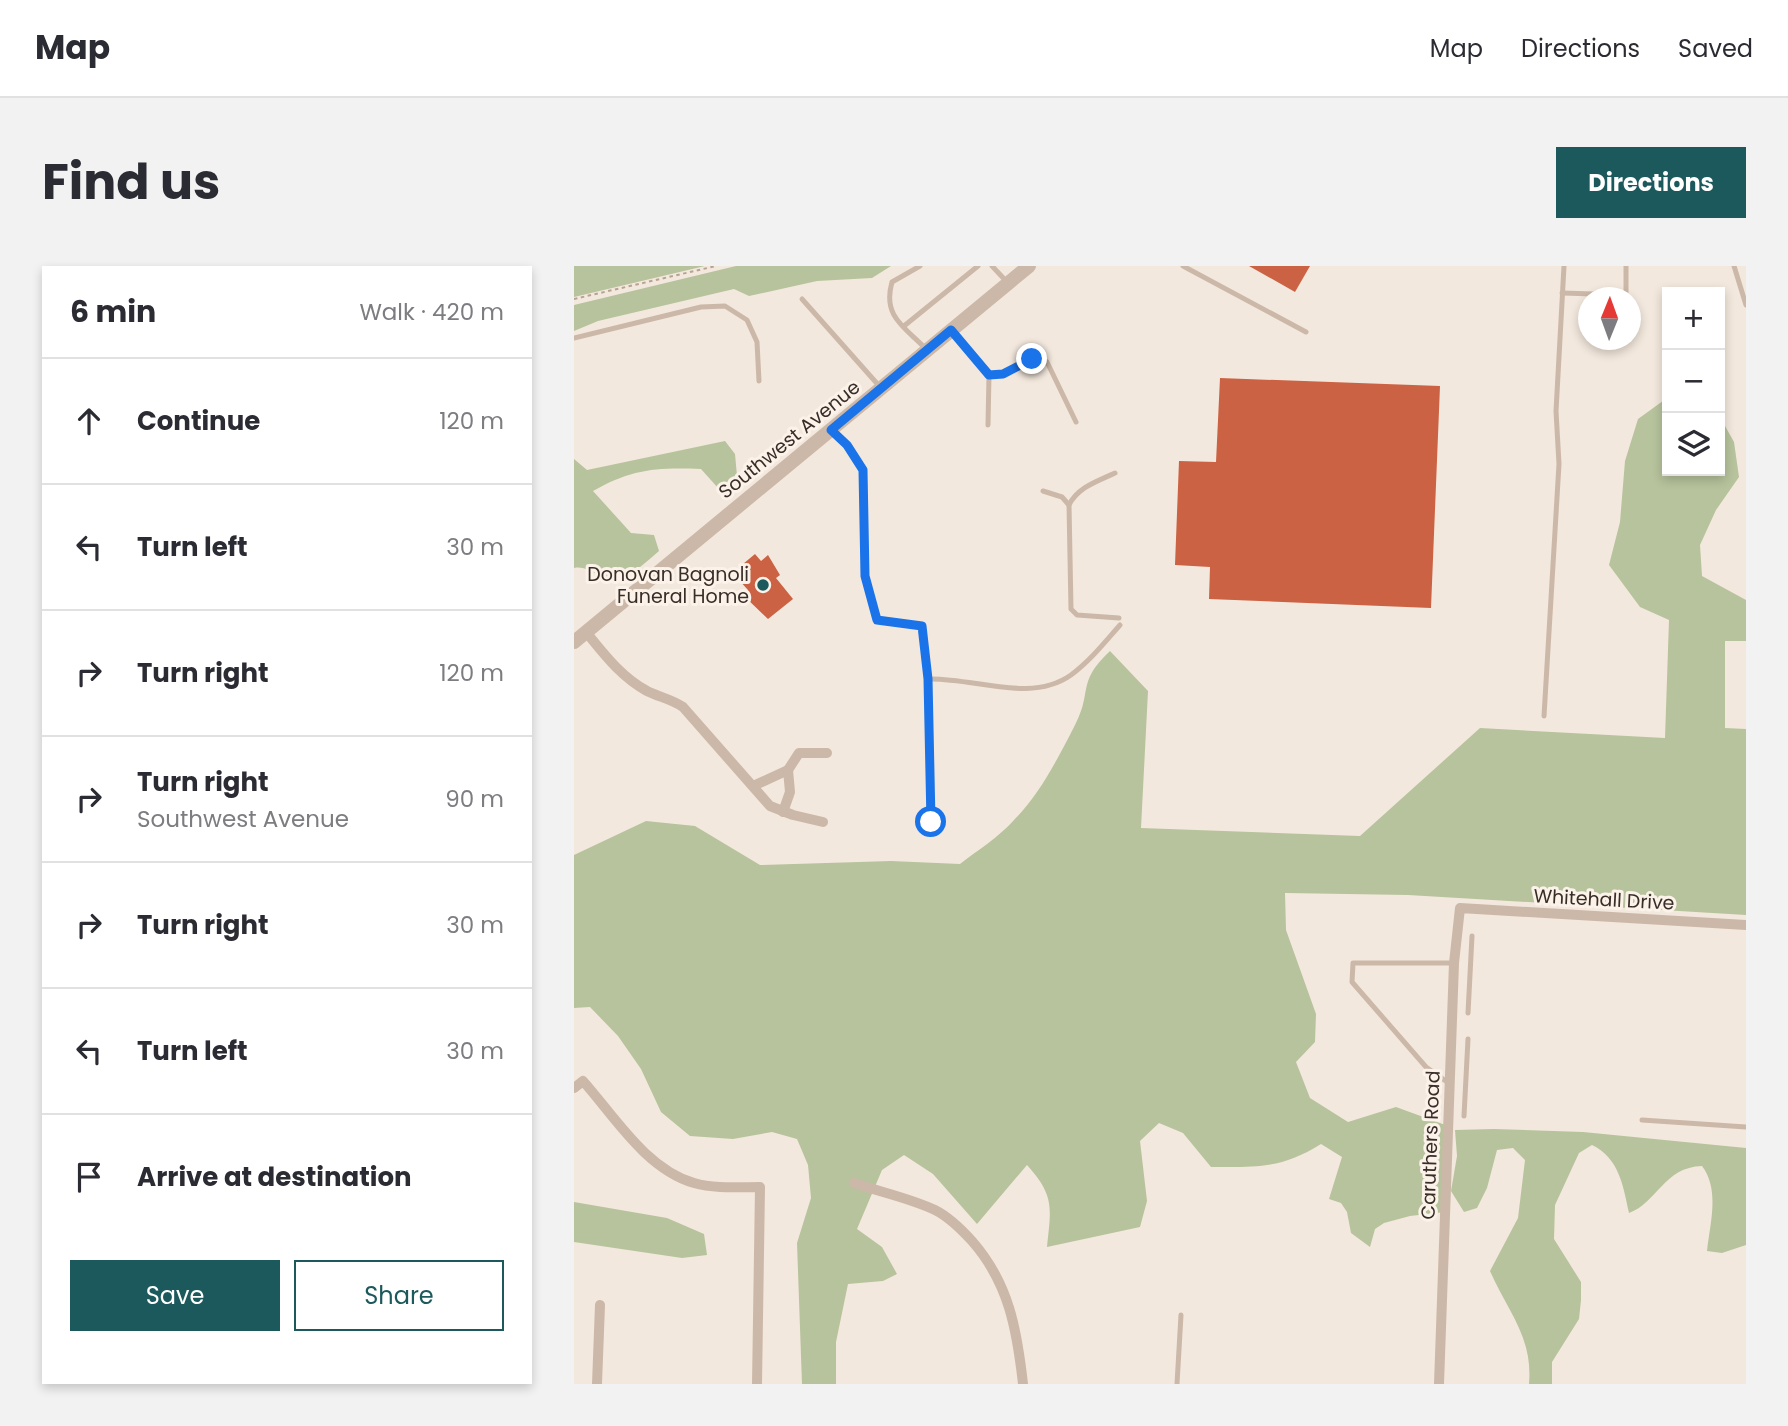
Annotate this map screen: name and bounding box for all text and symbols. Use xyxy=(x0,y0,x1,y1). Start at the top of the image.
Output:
text: Map xyxy=(35,24,110,71)
text: Map xyxy=(1430,32,1483,65)
text: Directions xyxy=(1521,32,1640,65)
text: Saved xyxy=(1678,32,1753,65)
button: Directions xyxy=(1556,147,1746,218)
text: Find us xyxy=(42,148,220,216)
north arrow xyxy=(1578,287,1641,350)
map controls xyxy=(1662,287,1725,476)
button: + xyxy=(1662,287,1725,350)
text: 6 min xyxy=(70,290,156,333)
text: Walk · 420 m xyxy=(359,296,504,328)
route end xyxy=(1016,343,1047,374)
button: − xyxy=(1662,350,1725,413)
street label: Southwest Avenue xyxy=(713,374,866,505)
icon: ahead xyxy=(70,402,108,440)
text: Continue xyxy=(137,403,260,439)
text: 120 m xyxy=(439,405,504,437)
button: layers xyxy=(1662,413,1725,476)
icon: left xyxy=(70,528,108,566)
text: Turn left xyxy=(137,529,248,565)
text: 30 m xyxy=(446,531,504,563)
place label: Donovan Bagnoli Funeral Home xyxy=(587,561,749,610)
marker: Donovan Bagnoli Funeral Home xyxy=(755,577,771,593)
icon: right xyxy=(70,654,108,692)
text: Turn right xyxy=(137,655,269,691)
text: 120 m xyxy=(439,657,504,689)
text: Turn right xyxy=(137,764,269,800)
icon: right xyxy=(70,780,108,818)
text: 90 m xyxy=(445,783,504,815)
text: Southwest Avenue xyxy=(137,803,349,835)
route start xyxy=(915,806,946,837)
street label: Whitehall Drive xyxy=(1533,882,1675,917)
icon: right xyxy=(70,906,108,944)
text: Turn right xyxy=(137,907,269,943)
text: 30 m xyxy=(446,909,504,941)
icon: left xyxy=(70,1032,108,1070)
text: Turn left xyxy=(137,1033,248,1069)
text: 30 m xyxy=(446,1035,504,1067)
street label: Caruthers Road xyxy=(1414,1070,1447,1220)
icon: arrive xyxy=(70,1158,108,1196)
text: Arrive at destination xyxy=(137,1159,412,1195)
button: Save xyxy=(70,1260,280,1331)
button: Share xyxy=(294,1260,504,1331)

